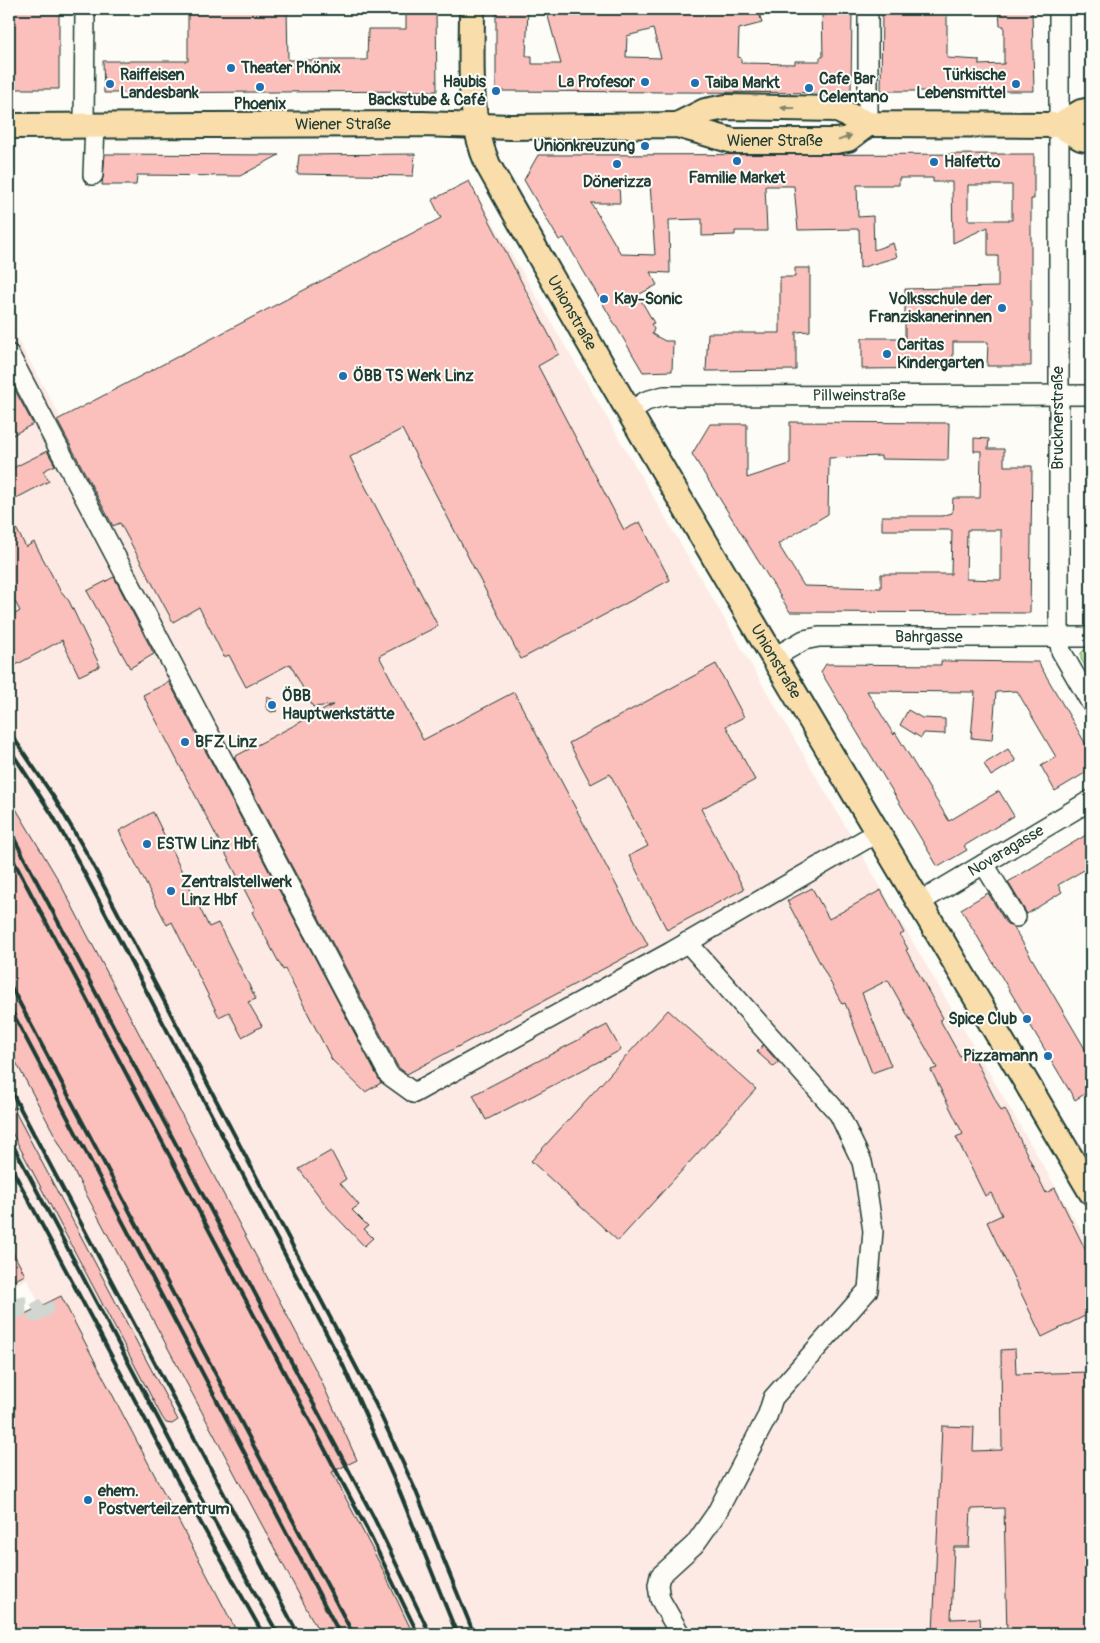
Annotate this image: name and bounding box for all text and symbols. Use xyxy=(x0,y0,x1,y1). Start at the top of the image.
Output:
place label: Theater Phönix xyxy=(240,58,341,78)
marker: Theater Phönix xyxy=(225,62,237,74)
place label: Raiffeisen Landesbank xyxy=(120,65,199,103)
place label: Türkische Lebensmittel xyxy=(916,65,1007,103)
place label: Cafe Bar Celentano xyxy=(819,69,889,107)
place label: Haubis Backstube & Café xyxy=(368,72,487,110)
place label: La Profesor xyxy=(558,72,635,92)
place label: Taiba Markt xyxy=(704,73,780,93)
marker: La Profesor xyxy=(639,76,651,88)
marker: Taiba Markt xyxy=(689,77,701,89)
marker: Raiffeisen Landesbank xyxy=(104,78,116,90)
marker: Türkische Lebensmittel xyxy=(1010,78,1022,90)
marker: Phoenix xyxy=(254,81,266,93)
marker: Cafe Bar Celentano xyxy=(803,82,815,94)
marker: Haubis Backstube & Café xyxy=(490,85,502,97)
place label: Phoenix xyxy=(234,94,286,114)
one-way arrow xyxy=(780,104,796,112)
street label: Wiener Straße xyxy=(295,114,391,135)
street label: Wiener Straße xyxy=(727,131,823,151)
one-way arrow xyxy=(838,134,853,142)
place label: Unionkreuzung xyxy=(534,136,635,156)
marker: Unionkreuzung xyxy=(639,140,651,152)
place label: Halfetto xyxy=(944,152,1001,172)
marker: Familie Market xyxy=(731,155,743,167)
marker: Halfetto xyxy=(928,156,940,168)
marker: Dönerizza xyxy=(611,158,623,170)
place label: Familie Market xyxy=(689,168,786,188)
place label: Dönerizza xyxy=(583,172,652,192)
street label: Unionstraße xyxy=(543,272,601,354)
place label: Kay-Sonic xyxy=(614,289,683,309)
place label: Volksschule der Franziskanerinnen xyxy=(869,289,992,327)
marker: Kay-Sonic xyxy=(598,293,610,305)
marker: Volksschule der Franziskanerinnen xyxy=(996,302,1008,314)
place label: Caritas Kindergarten xyxy=(897,335,984,373)
marker: Caritas Kindergarten xyxy=(881,348,893,360)
place label: ÖBB TS Werk Linz xyxy=(353,366,474,386)
street label: Brucknerstraße xyxy=(1048,366,1068,470)
marker: ÖBB TS Werk Linz xyxy=(337,370,349,382)
street label: Pillweinstraße xyxy=(813,385,906,406)
street label: Unionstraße xyxy=(746,621,806,702)
street label: Bahrgasse xyxy=(895,627,963,647)
place label: ÖBB Hauptwerkstätte xyxy=(282,686,395,724)
marker: ÖBB Hauptwerkstätte xyxy=(266,699,278,711)
place label: BFZ Linz xyxy=(195,732,258,752)
marker: BFZ Linz xyxy=(179,736,191,748)
street label: Novaragasse xyxy=(964,820,1048,881)
place label: ESTW Linz Hbf xyxy=(157,834,258,854)
marker: ESTW Linz Hbf xyxy=(141,838,153,850)
place label: Zentralstellwerk Linz Hbf xyxy=(181,872,292,910)
marker: Zentralstellwerk Linz Hbf xyxy=(165,885,177,897)
place label: Spice Club xyxy=(948,1009,1017,1029)
marker: Spice Club xyxy=(1021,1013,1033,1025)
place label: Pizzamann xyxy=(963,1046,1038,1066)
marker: Pizzamann xyxy=(1042,1050,1054,1062)
place label: ehem. Postverteilzentrum xyxy=(97,1481,230,1519)
marker: ehem. Postverteilzentrum xyxy=(82,1494,94,1506)

